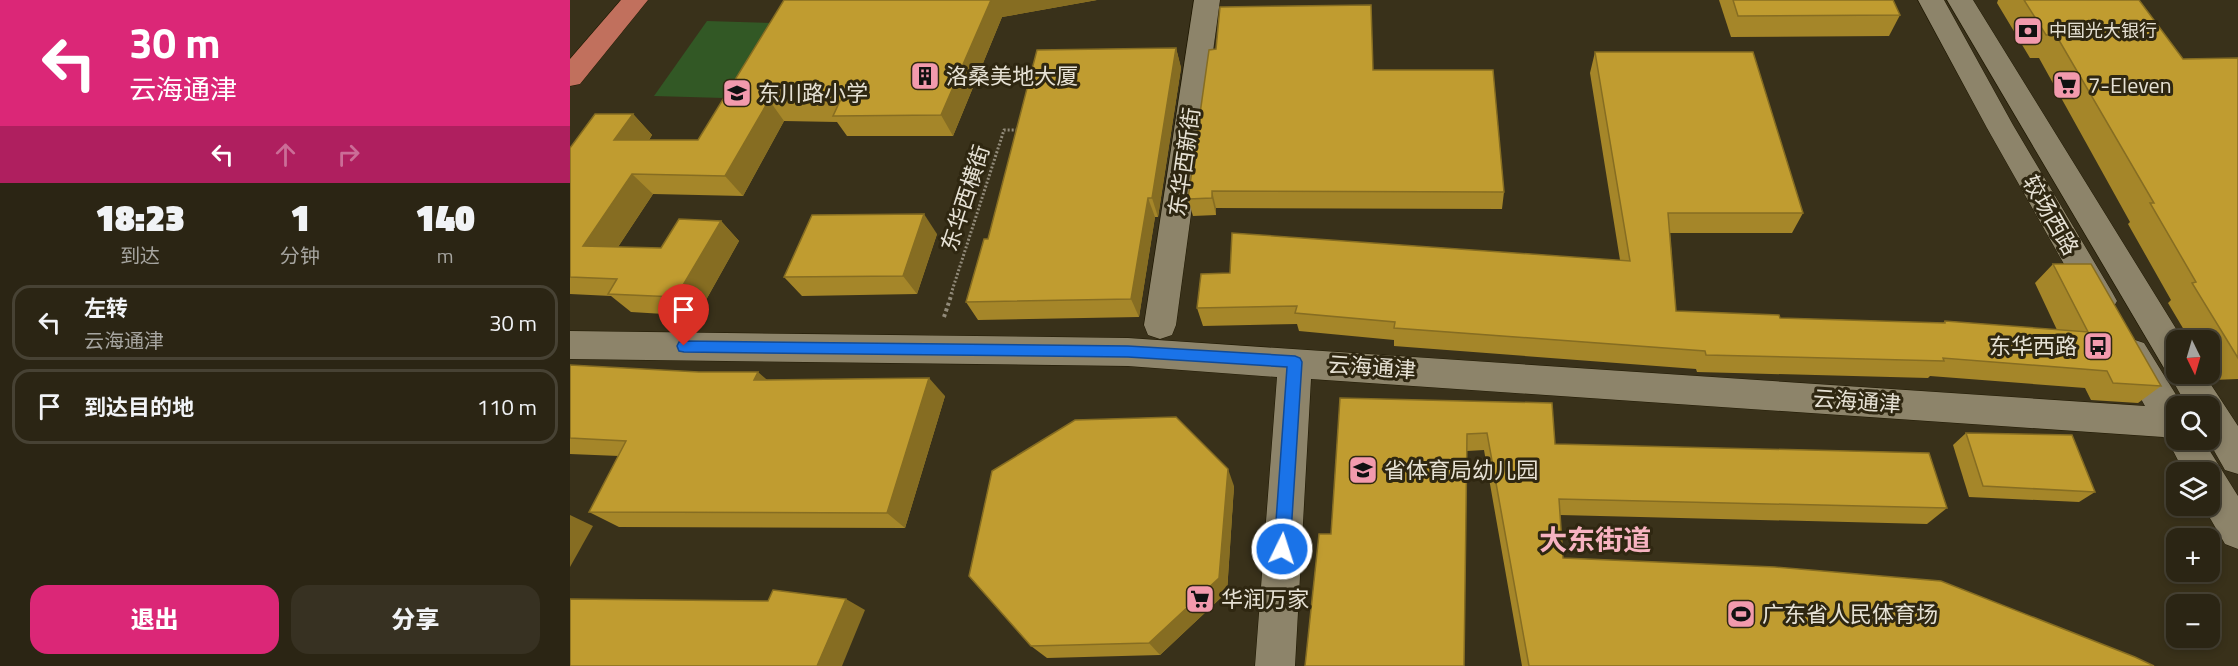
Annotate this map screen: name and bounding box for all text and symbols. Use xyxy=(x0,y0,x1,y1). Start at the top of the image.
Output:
text: 30 m xyxy=(129,10,221,74)
bank icon: 中国光大银行 xyxy=(2012,15,2044,47)
place label: 中国光大银行 xyxy=(2049,17,2157,44)
icon: left xyxy=(30,24,108,102)
place label: 洛桑美地大厦 xyxy=(946,59,1078,93)
building icon: 洛桑美地大厦 xyxy=(909,60,941,92)
text: 云海通津 xyxy=(129,68,237,109)
place label: 7-Eleven xyxy=(2088,68,2171,102)
supermarket icon: 7-Eleven xyxy=(2051,69,2083,101)
place label: 东川路小学 xyxy=(758,76,868,110)
school or university icon: 东川路小学 xyxy=(721,77,753,109)
street label: 东华西新街 xyxy=(1160,105,1208,219)
icon: left xyxy=(206,138,239,171)
icon: ahead xyxy=(269,138,302,171)
icon: right xyxy=(332,138,365,171)
street label: 东华西横街 xyxy=(932,140,998,256)
street label: 较场西路 xyxy=(2014,168,2088,262)
text: 18:23 xyxy=(95,190,185,245)
text: 1 xyxy=(290,190,310,245)
text: 140 xyxy=(415,190,475,245)
text: 到达 xyxy=(120,240,160,271)
text: 分钟 xyxy=(280,240,320,271)
text: m xyxy=(437,240,453,271)
pin xyxy=(658,284,709,346)
text: 左转 xyxy=(84,291,128,325)
icon: arrive xyxy=(667,293,700,326)
icon: left xyxy=(33,306,66,339)
text: 30 m xyxy=(489,306,537,340)
text: 云海通津 xyxy=(84,325,164,356)
place label: 东华西路 xyxy=(1989,329,2077,363)
bus stop icon: 东华西路 xyxy=(2082,330,2114,362)
north arrow xyxy=(2166,330,2220,384)
map controls xyxy=(2166,330,2220,648)
street label: 云海通津 xyxy=(1327,347,1417,387)
street label: 云海通津 xyxy=(1812,381,1902,421)
icon: arrive xyxy=(33,390,66,423)
text: 到达目的地 xyxy=(84,390,194,424)
text: 110 m xyxy=(477,390,537,424)
button: search xyxy=(2166,396,2220,450)
place label: 省体育局幼儿园 xyxy=(1384,453,1538,487)
school or university icon: 省体育局幼儿园 xyxy=(1347,454,1379,486)
button: layers xyxy=(2166,462,2220,516)
position arrow xyxy=(1250,517,1314,581)
district label: 大东街道 xyxy=(1539,518,1651,561)
button: + xyxy=(2166,528,2220,582)
place label: 华润万家 xyxy=(1221,582,1309,616)
supermarket icon: 华润万家 xyxy=(1184,583,1216,615)
button: 退出 xyxy=(30,585,279,654)
button: 分享 xyxy=(291,585,540,654)
button: − xyxy=(2166,594,2220,648)
place label: 广东省人民体育场 xyxy=(1762,597,1938,631)
sports icon: 广东省人民体育场 xyxy=(1725,598,1757,630)

